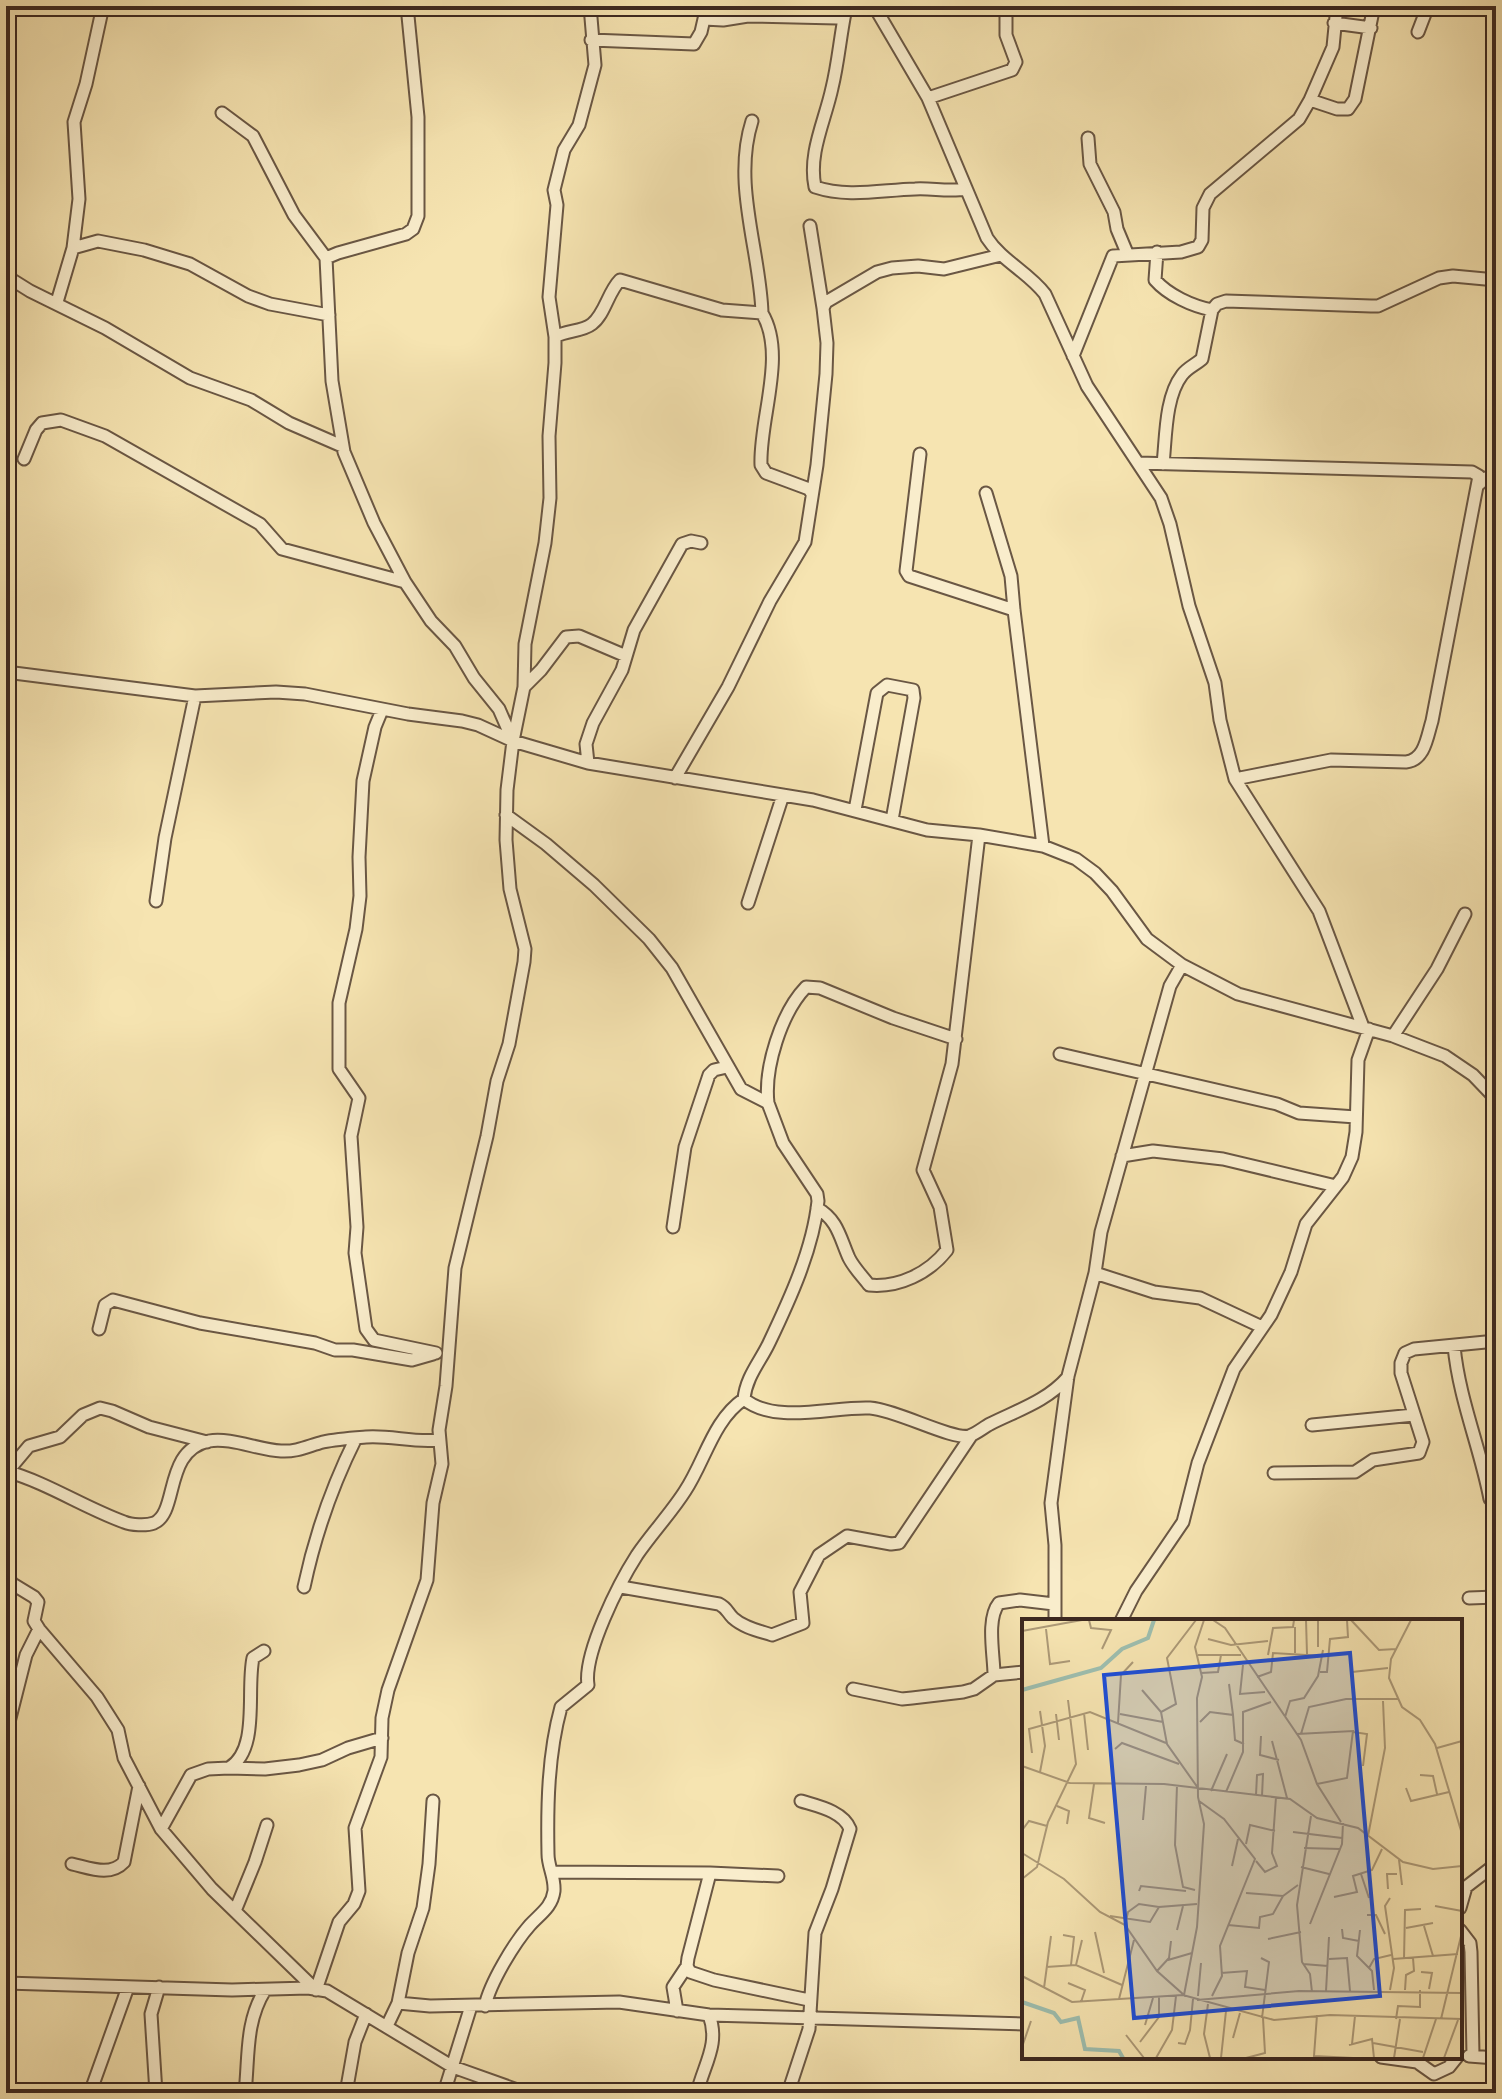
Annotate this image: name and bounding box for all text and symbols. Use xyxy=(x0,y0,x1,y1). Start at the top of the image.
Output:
inset map xyxy=(1022,1619,1462,2059)

